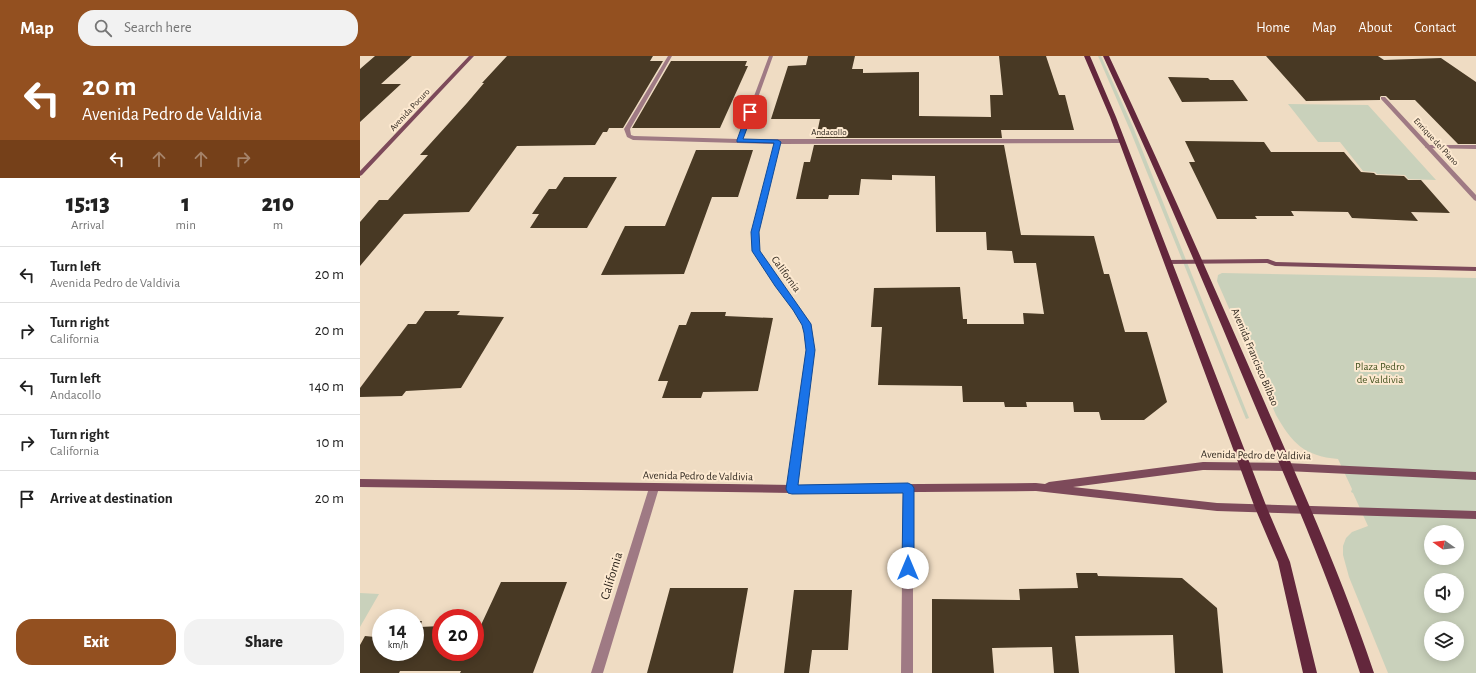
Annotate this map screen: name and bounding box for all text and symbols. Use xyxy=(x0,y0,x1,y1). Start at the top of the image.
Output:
search box xyxy=(78,10,358,46)
icon: search xyxy=(92,17,114,39)
text: Map xyxy=(20,19,54,38)
text: Search here xyxy=(124,20,192,35)
text: Home xyxy=(1256,21,1290,35)
text: Map xyxy=(1312,21,1336,35)
text: About xyxy=(1358,21,1392,35)
text: Contact xyxy=(1414,21,1456,35)
icon: left xyxy=(16,72,68,124)
text: 20 m xyxy=(82,73,137,101)
street label: Avenida Pocuro xyxy=(388,87,432,133)
pin xyxy=(733,95,767,129)
icon: arrive xyxy=(739,101,761,123)
text: Avenida Pedro de Valdivia xyxy=(82,106,262,124)
street label: Enrique del Piano xyxy=(1412,117,1461,168)
street label: Andacollo xyxy=(811,128,847,137)
icon: left xyxy=(106,148,128,170)
icon: ahead xyxy=(148,148,170,170)
icon: ahead xyxy=(190,148,212,170)
icon: right xyxy=(232,148,254,170)
text: 15:13 xyxy=(66,192,110,216)
text: 1 xyxy=(181,192,190,216)
text: 210 xyxy=(262,192,294,216)
text: Arrival xyxy=(71,219,105,232)
text: min xyxy=(176,219,196,232)
text: m xyxy=(273,219,283,232)
street label: California xyxy=(769,254,803,294)
text: Turn left xyxy=(50,259,101,274)
icon: left xyxy=(16,264,38,286)
text: 20 m xyxy=(315,267,344,282)
text: Avenida Pedro de Valdivia xyxy=(50,277,180,290)
street label: Avenida Francisco Bilbao xyxy=(1229,307,1281,407)
text: Turn right xyxy=(50,315,109,330)
icon: right xyxy=(16,320,38,342)
text: 20 m xyxy=(315,323,344,338)
text: California xyxy=(50,333,99,346)
park label: Plaza Pedro de Valdivia xyxy=(1355,361,1405,385)
text: Turn left xyxy=(50,371,101,386)
icon: left xyxy=(16,376,38,398)
text: 140 m xyxy=(309,379,344,394)
text: Andacollo xyxy=(50,389,101,402)
text: Turn right xyxy=(50,427,109,442)
icon: right xyxy=(16,432,38,454)
text: 10 m xyxy=(316,435,344,450)
text: California xyxy=(50,445,99,458)
street label: Avenida Pedro de Valdivia xyxy=(1201,449,1311,461)
street label: Avenida Pedro de Valdivia xyxy=(643,470,753,482)
icon: arrive xyxy=(16,488,38,510)
text: Arrive at destination xyxy=(50,491,173,506)
text: 20 m xyxy=(315,491,344,506)
north arrow xyxy=(1424,525,1464,565)
map controls xyxy=(1424,525,1464,661)
position arrow xyxy=(887,547,929,589)
street label: California xyxy=(599,551,625,601)
button: sound xyxy=(1424,573,1464,613)
speed limit sign: 20 xyxy=(432,609,484,661)
button: Exit xyxy=(16,619,176,665)
button: Share xyxy=(184,619,344,665)
text: 14 xyxy=(389,620,407,640)
button: layers xyxy=(1424,621,1464,661)
text: km/h xyxy=(388,640,408,650)

